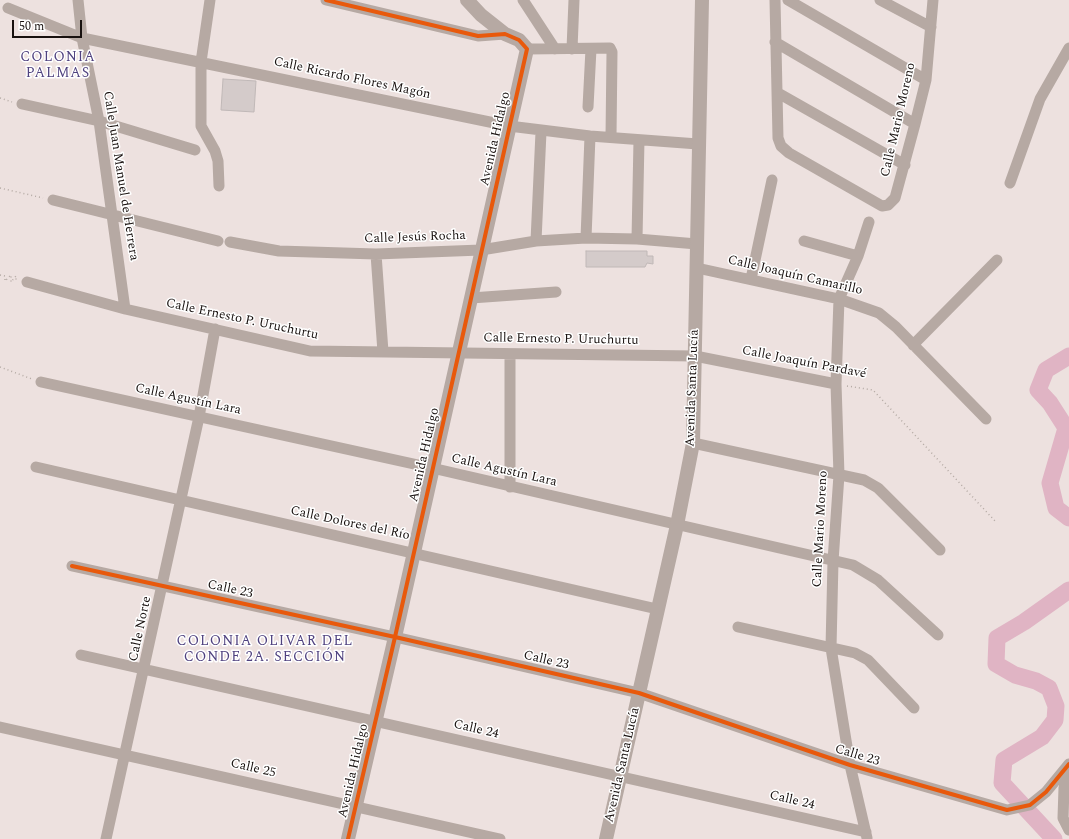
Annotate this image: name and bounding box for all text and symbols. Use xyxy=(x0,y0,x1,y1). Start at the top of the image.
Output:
scale bar xyxy=(14,12,84,38)
text: 50 m xyxy=(19,17,44,36)
district label: COLONIA PALMAS xyxy=(20,50,96,82)
street label: Calle Ricardo Flores Magón xyxy=(272,55,432,103)
street label: Calle Mario Moreno xyxy=(878,61,920,179)
street label: Calle Juan Manuel de Herrera xyxy=(99,90,141,262)
street label: Avenida Hidalgo xyxy=(478,90,514,188)
street label: Calle Jesús Rocha xyxy=(364,228,466,248)
street label: Calle Joaquín Camarillo xyxy=(726,253,864,299)
street label: Calle Ernesto P. Uruchurtu xyxy=(164,296,320,344)
street label: Avenida Santa Lucía xyxy=(683,329,703,447)
street label: Calle Ernesto P. Uruchurtu xyxy=(483,331,639,349)
street label: Calle Joaquín Pardavé xyxy=(741,343,867,383)
street label: Calle Agustín Lara xyxy=(134,381,242,419)
street label: Avenida Hidalgo xyxy=(407,406,443,504)
street label: Calle Agustín Lara xyxy=(450,451,558,491)
street label: Calle Mario Moreno xyxy=(810,470,832,588)
street label: Calle Dolores del Río xyxy=(289,504,411,544)
street label: Calle 23 xyxy=(206,578,254,602)
street label: Calle Norte xyxy=(126,595,156,663)
district label: COLONIA OLIVAR DEL CONDE 2A. SECCIÓN xyxy=(177,634,353,666)
street label: Calle 23 xyxy=(522,648,570,674)
street label: Avenida Santa Lucía xyxy=(602,706,644,824)
street label: Calle 24 xyxy=(452,717,500,743)
street label: Avenida Hidalgo xyxy=(336,722,372,820)
street label: Calle 23 xyxy=(833,742,881,770)
street label: Calle 25 xyxy=(229,756,277,782)
street label: Calle 24 xyxy=(768,788,816,814)

